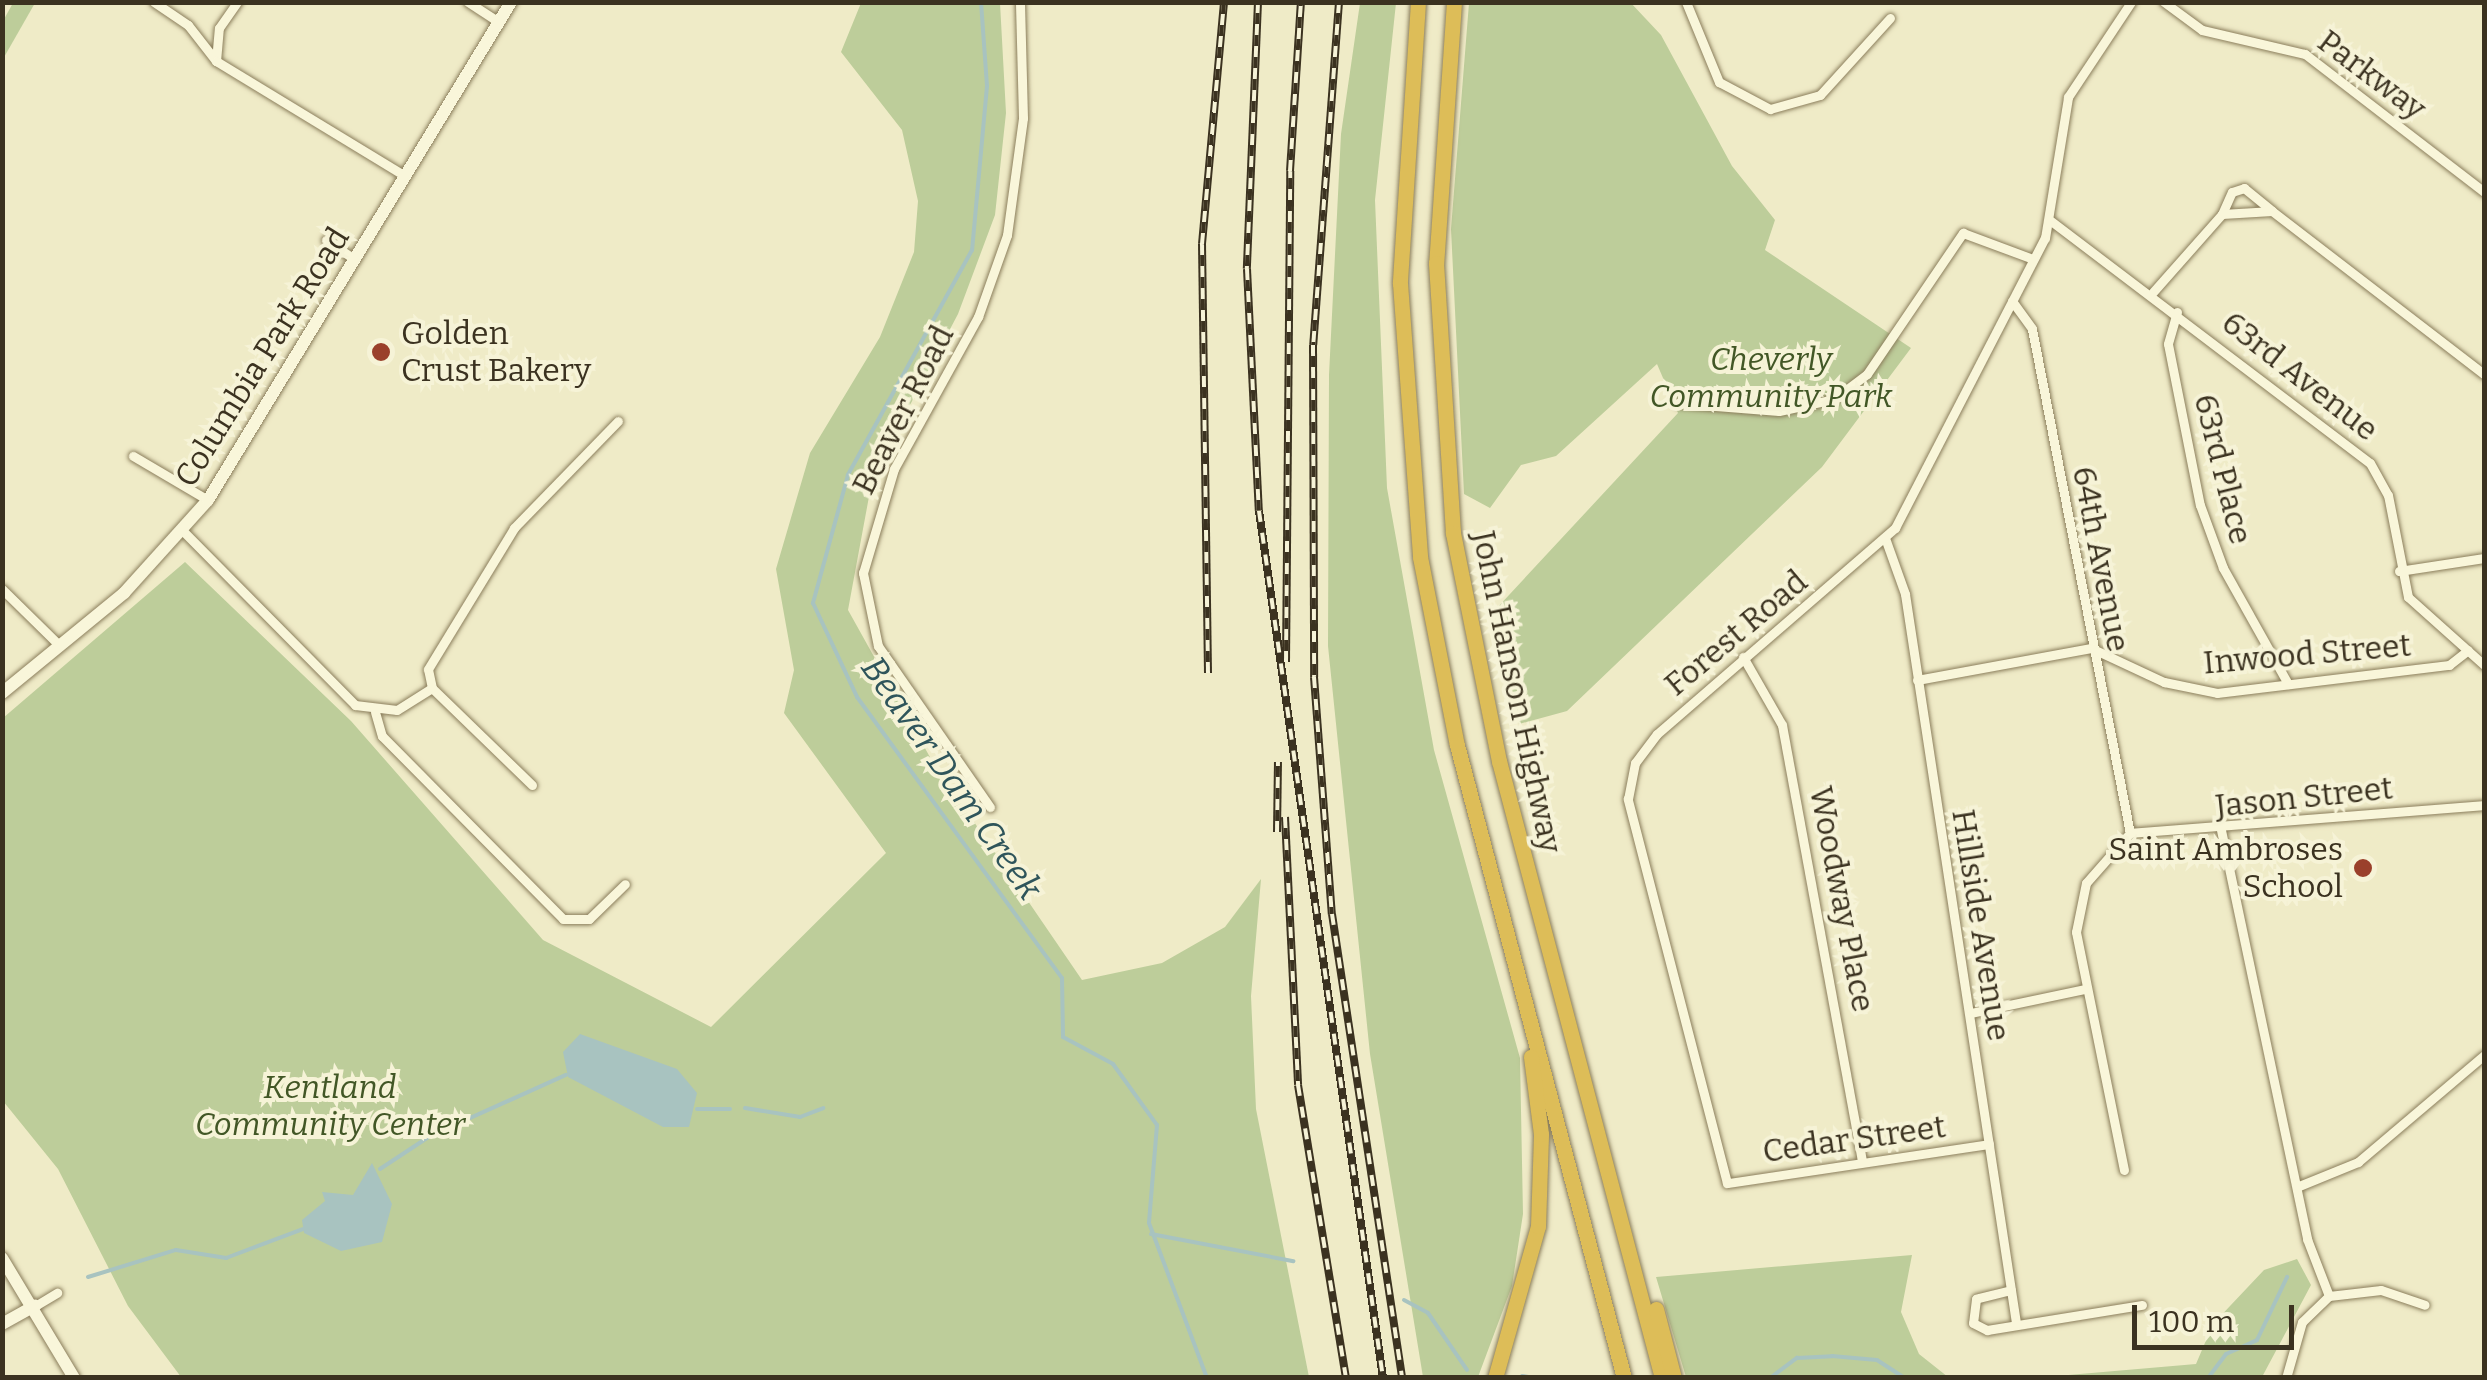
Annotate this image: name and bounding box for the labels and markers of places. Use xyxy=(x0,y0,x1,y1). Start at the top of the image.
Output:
place label: Golden Crust Bakery xyxy=(401,315,591,390)
marker: Golden Crust Bakery xyxy=(370,341,392,363)
place label: Saint Ambroses School xyxy=(2108,831,2343,906)
marker: Saint Ambroses School xyxy=(2352,857,2374,879)

